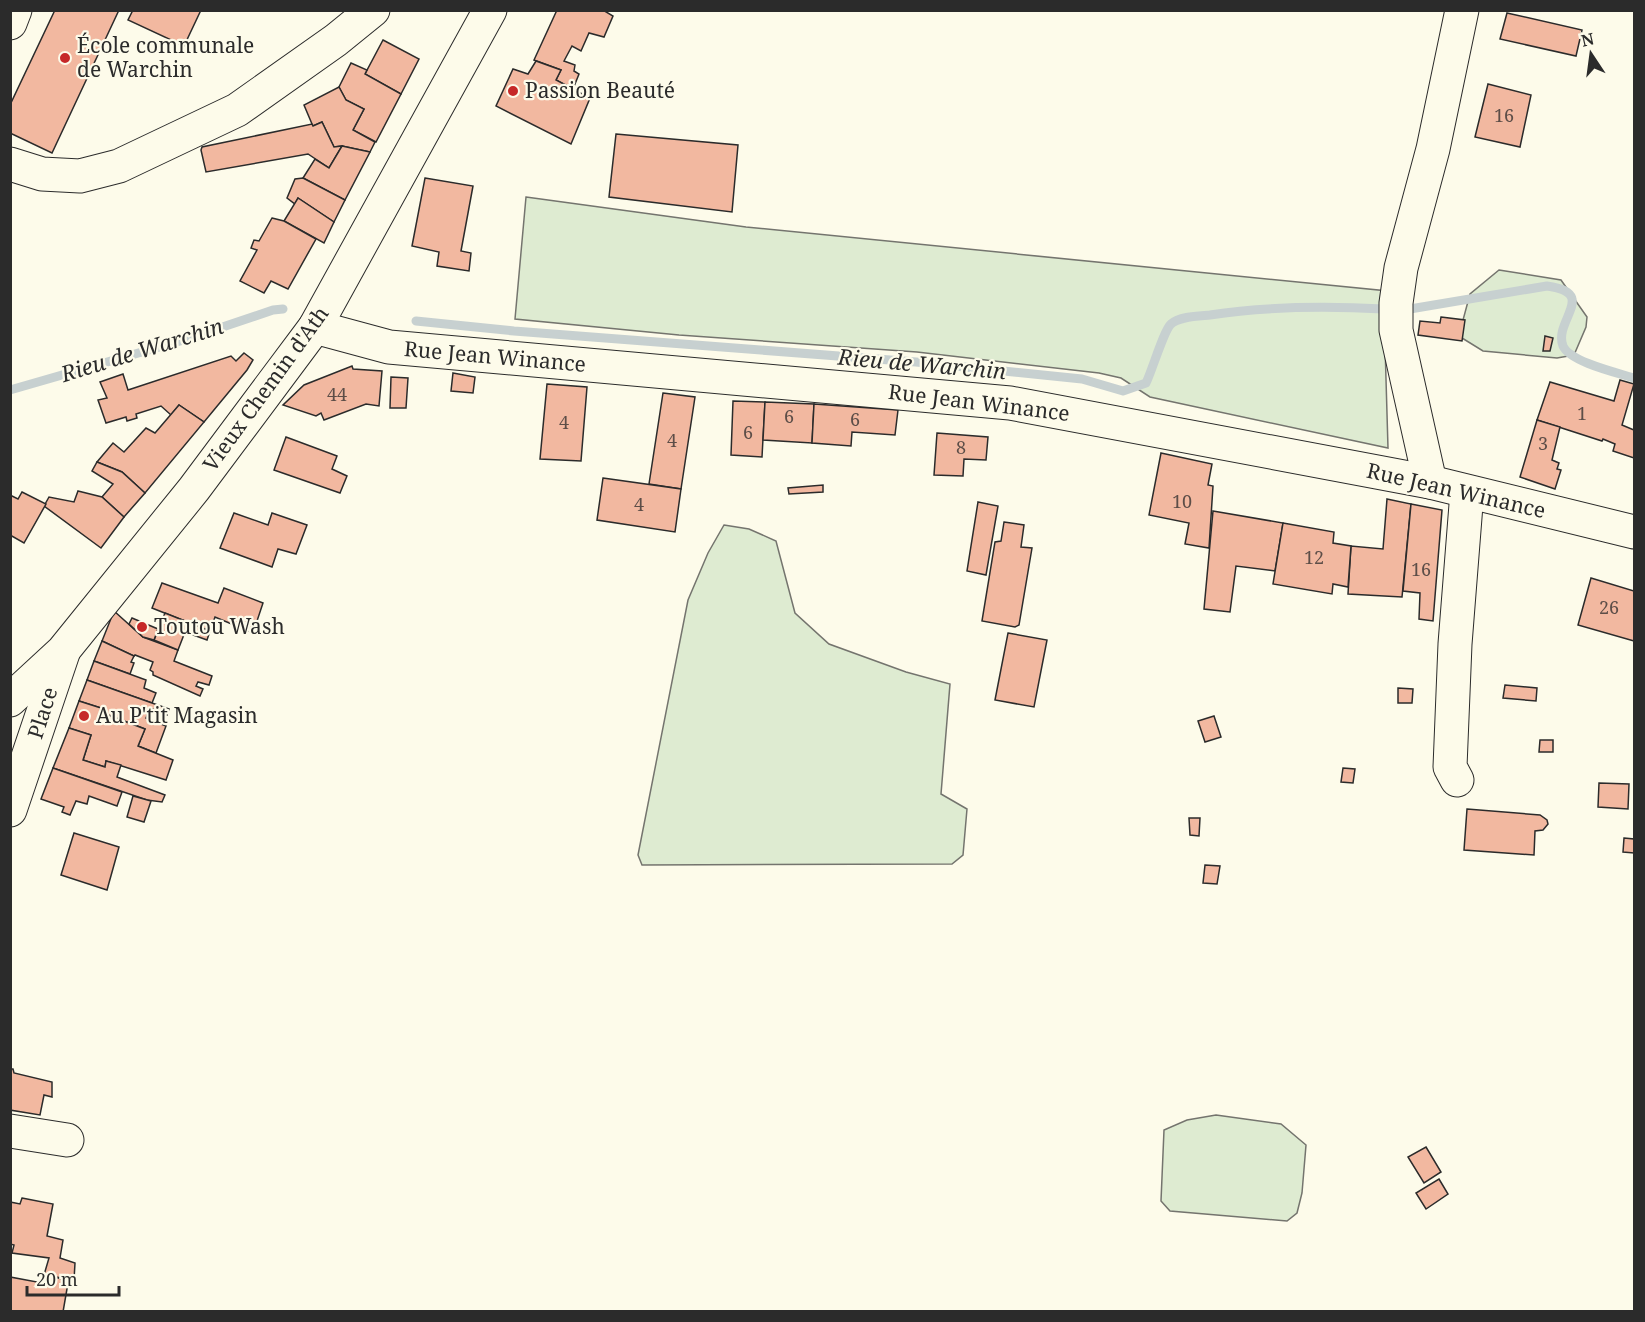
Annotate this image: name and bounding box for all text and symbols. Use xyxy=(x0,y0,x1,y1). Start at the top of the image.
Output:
north arrow xyxy=(1561,24,1621,84)
text: N xyxy=(1579,27,1597,52)
place label: École communale de Warchin xyxy=(77,31,254,83)
marker: École communale de Warchin xyxy=(58,51,72,65)
place label: Passion Beauté xyxy=(525,76,675,104)
marker: Passion Beauté xyxy=(506,84,520,98)
house number: 16 xyxy=(1494,103,1514,127)
street label: Vieux Chemin d'Ath xyxy=(196,300,335,477)
water label: Rieu de Warchin xyxy=(56,310,227,388)
street label: Rue Jean Winance xyxy=(403,334,587,378)
water label: Rieu de Warchin xyxy=(836,341,1007,385)
street label: Rue Jean Winance xyxy=(887,377,1071,427)
house number: 44 xyxy=(327,382,347,406)
house number: 1 xyxy=(1577,401,1587,425)
house number: 6 xyxy=(784,404,794,428)
house number: 6 xyxy=(850,407,860,431)
house number: 4 xyxy=(559,410,569,434)
house number: 6 xyxy=(743,420,753,444)
house number: 4 xyxy=(667,428,677,452)
house number: 3 xyxy=(1538,431,1548,455)
house number: 8 xyxy=(956,435,966,459)
street label: Rue Jean Winance xyxy=(1364,456,1548,524)
house number: 10 xyxy=(1172,489,1192,513)
house number: 4 xyxy=(634,492,644,516)
house number: 12 xyxy=(1304,545,1324,569)
house number: 16 xyxy=(1411,557,1431,581)
house number: 26 xyxy=(1599,595,1619,619)
place label: Toutou Wash xyxy=(154,612,285,640)
marker: Toutou Wash xyxy=(135,620,149,634)
street label: Place xyxy=(21,683,63,742)
place label: Au P'tit Magasin xyxy=(96,701,258,729)
marker: Au P'tit Magasin xyxy=(77,709,91,723)
scale bar xyxy=(27,1259,118,1297)
text: 20 m xyxy=(36,1267,78,1291)

